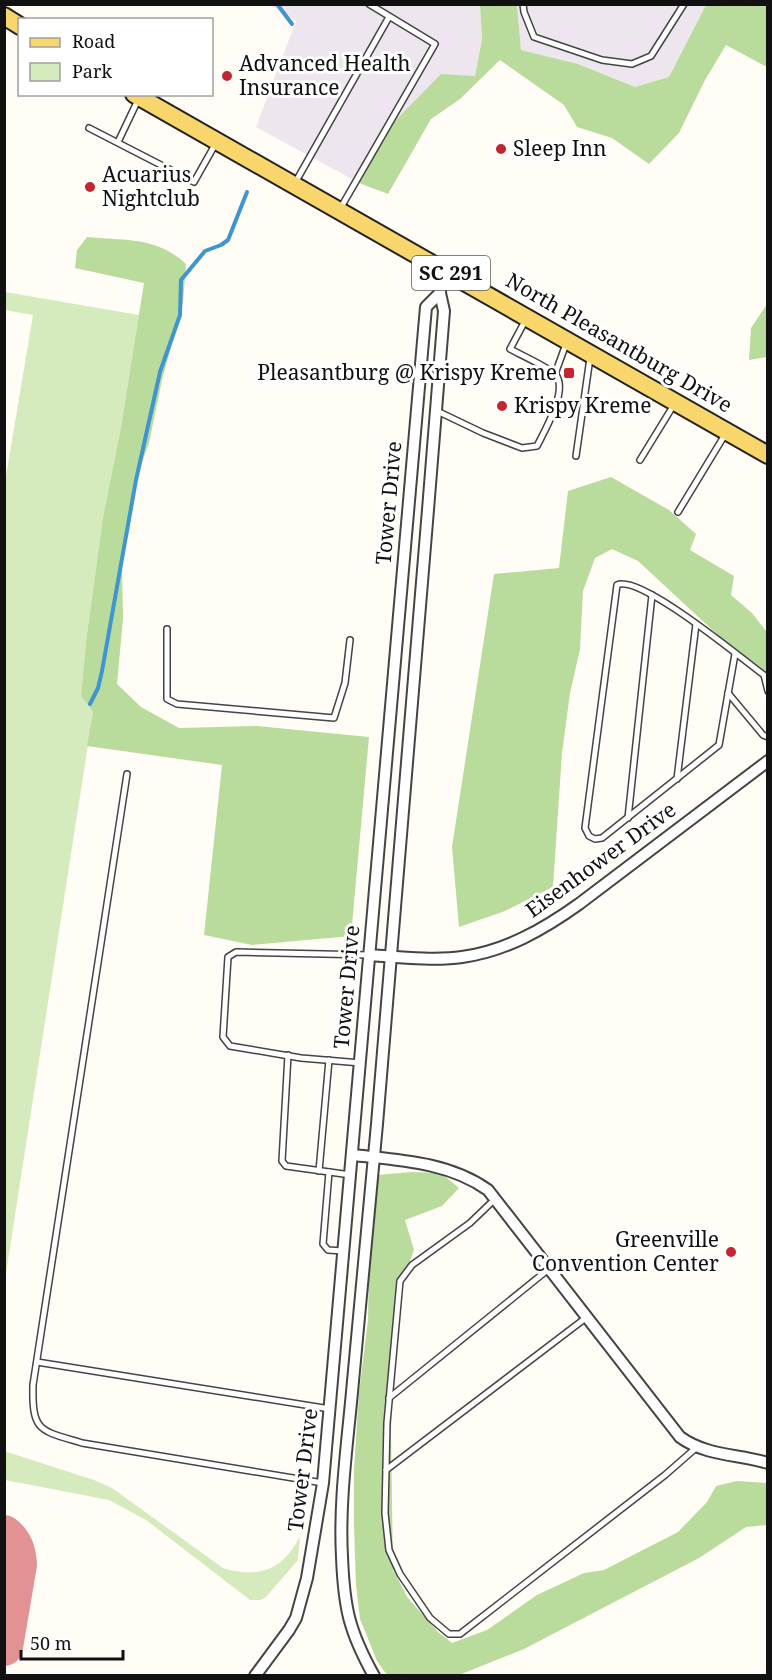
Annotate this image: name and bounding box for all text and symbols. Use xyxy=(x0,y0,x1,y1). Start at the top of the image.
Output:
legend xyxy=(18,18,213,96)
text: Road xyxy=(72,29,115,53)
place label: Advanced Health Insurance xyxy=(239,49,411,101)
text: Park xyxy=(72,59,112,83)
marker: Advanced Health Insurance xyxy=(220,69,234,83)
place label: Sleep Inn xyxy=(513,134,607,162)
marker: Sleep Inn xyxy=(494,142,508,156)
place label: Acuarius Nightclub xyxy=(102,160,200,212)
marker: Acuarius Nightclub xyxy=(83,180,97,194)
road number: SC 291 xyxy=(412,256,490,290)
street label: North Pleasantburg Drive xyxy=(501,266,738,418)
place label: Pleasantburg @ Krispy Kreme xyxy=(257,358,557,386)
marker: Pleasantburg @ Krispy Kreme xyxy=(562,366,576,380)
place label: Krispy Kreme xyxy=(514,391,652,419)
marker: Krispy Kreme xyxy=(495,399,509,413)
street label: Tower Drive xyxy=(369,440,407,566)
street label: Eisenhower Drive xyxy=(520,795,681,923)
street label: Tower Drive xyxy=(327,924,365,1050)
place label: Greenville Convention Center xyxy=(532,1225,719,1277)
marker: Greenville Convention Center xyxy=(724,1245,738,1259)
street label: Tower Drive xyxy=(281,1407,323,1533)
scale bar xyxy=(21,1623,123,1661)
text: 50 m xyxy=(30,1631,72,1655)

